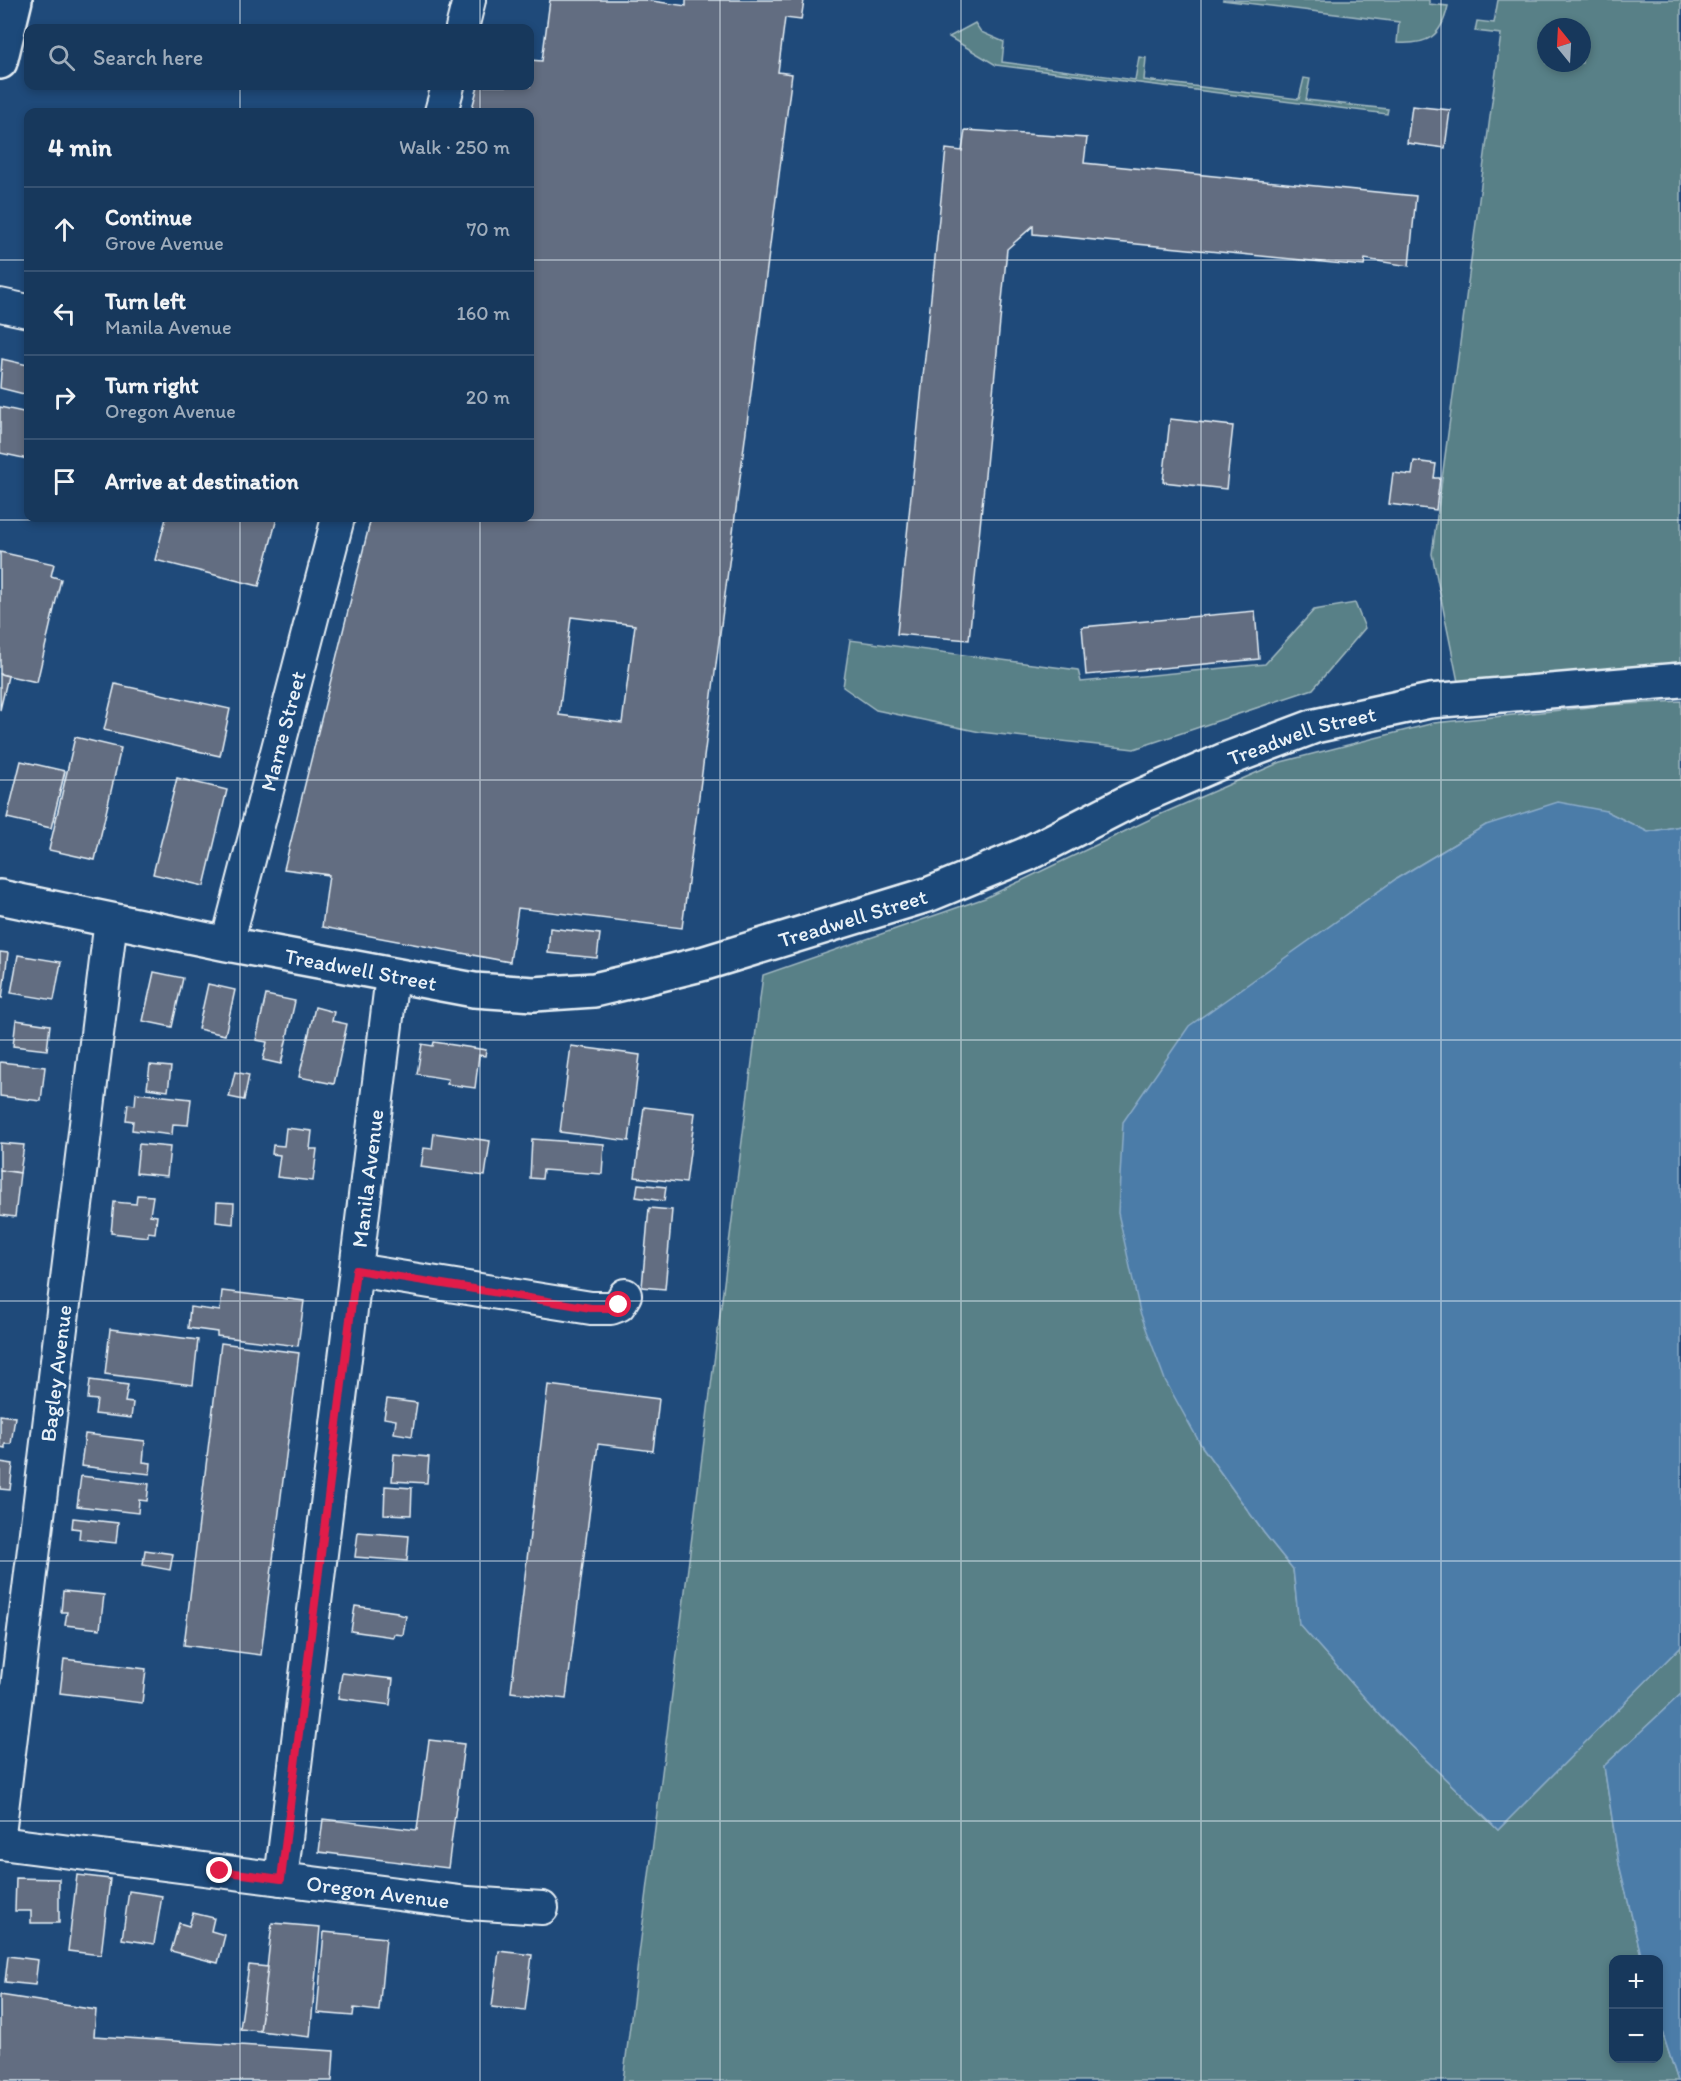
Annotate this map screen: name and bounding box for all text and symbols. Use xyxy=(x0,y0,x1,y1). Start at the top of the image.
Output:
north arrow xyxy=(1537,18,1591,72)
search box xyxy=(24,24,534,90)
icon: search xyxy=(45,41,78,74)
text: Search here xyxy=(93,44,203,71)
text: 4 min xyxy=(48,131,112,163)
text: Walk · 250 m xyxy=(399,135,510,159)
text: Continue xyxy=(105,204,192,231)
icon: ahead xyxy=(48,213,81,246)
text: 70 m xyxy=(466,217,510,241)
text: Grove Avenue xyxy=(105,231,224,255)
text: Turn left xyxy=(105,288,186,315)
icon: left xyxy=(48,297,81,330)
text: 160 m xyxy=(457,301,510,325)
text: Manila Avenue xyxy=(105,315,232,339)
text: Turn right xyxy=(105,372,199,399)
icon: right xyxy=(48,381,81,414)
text: 20 m xyxy=(466,385,510,409)
text: Oregon Avenue xyxy=(105,399,236,423)
icon: arrive xyxy=(48,465,81,498)
text: Arrive at destination xyxy=(105,468,299,495)
street label: Marne Street xyxy=(254,668,311,794)
street label: Treadwell Street xyxy=(1224,700,1378,771)
street label: Treadwell Street xyxy=(775,882,930,953)
street label: Treadwell Street xyxy=(283,942,439,996)
street label: Manila Avenue xyxy=(345,1107,389,1249)
route start xyxy=(605,1291,631,1317)
street label: Bagley Avenue xyxy=(34,1303,77,1443)
route end xyxy=(206,1857,232,1883)
street label: Oregon Avenue xyxy=(305,1869,451,1914)
map controls xyxy=(1609,1955,1663,2063)
button: + xyxy=(1609,1955,1663,2009)
button: − xyxy=(1609,2009,1663,2063)

